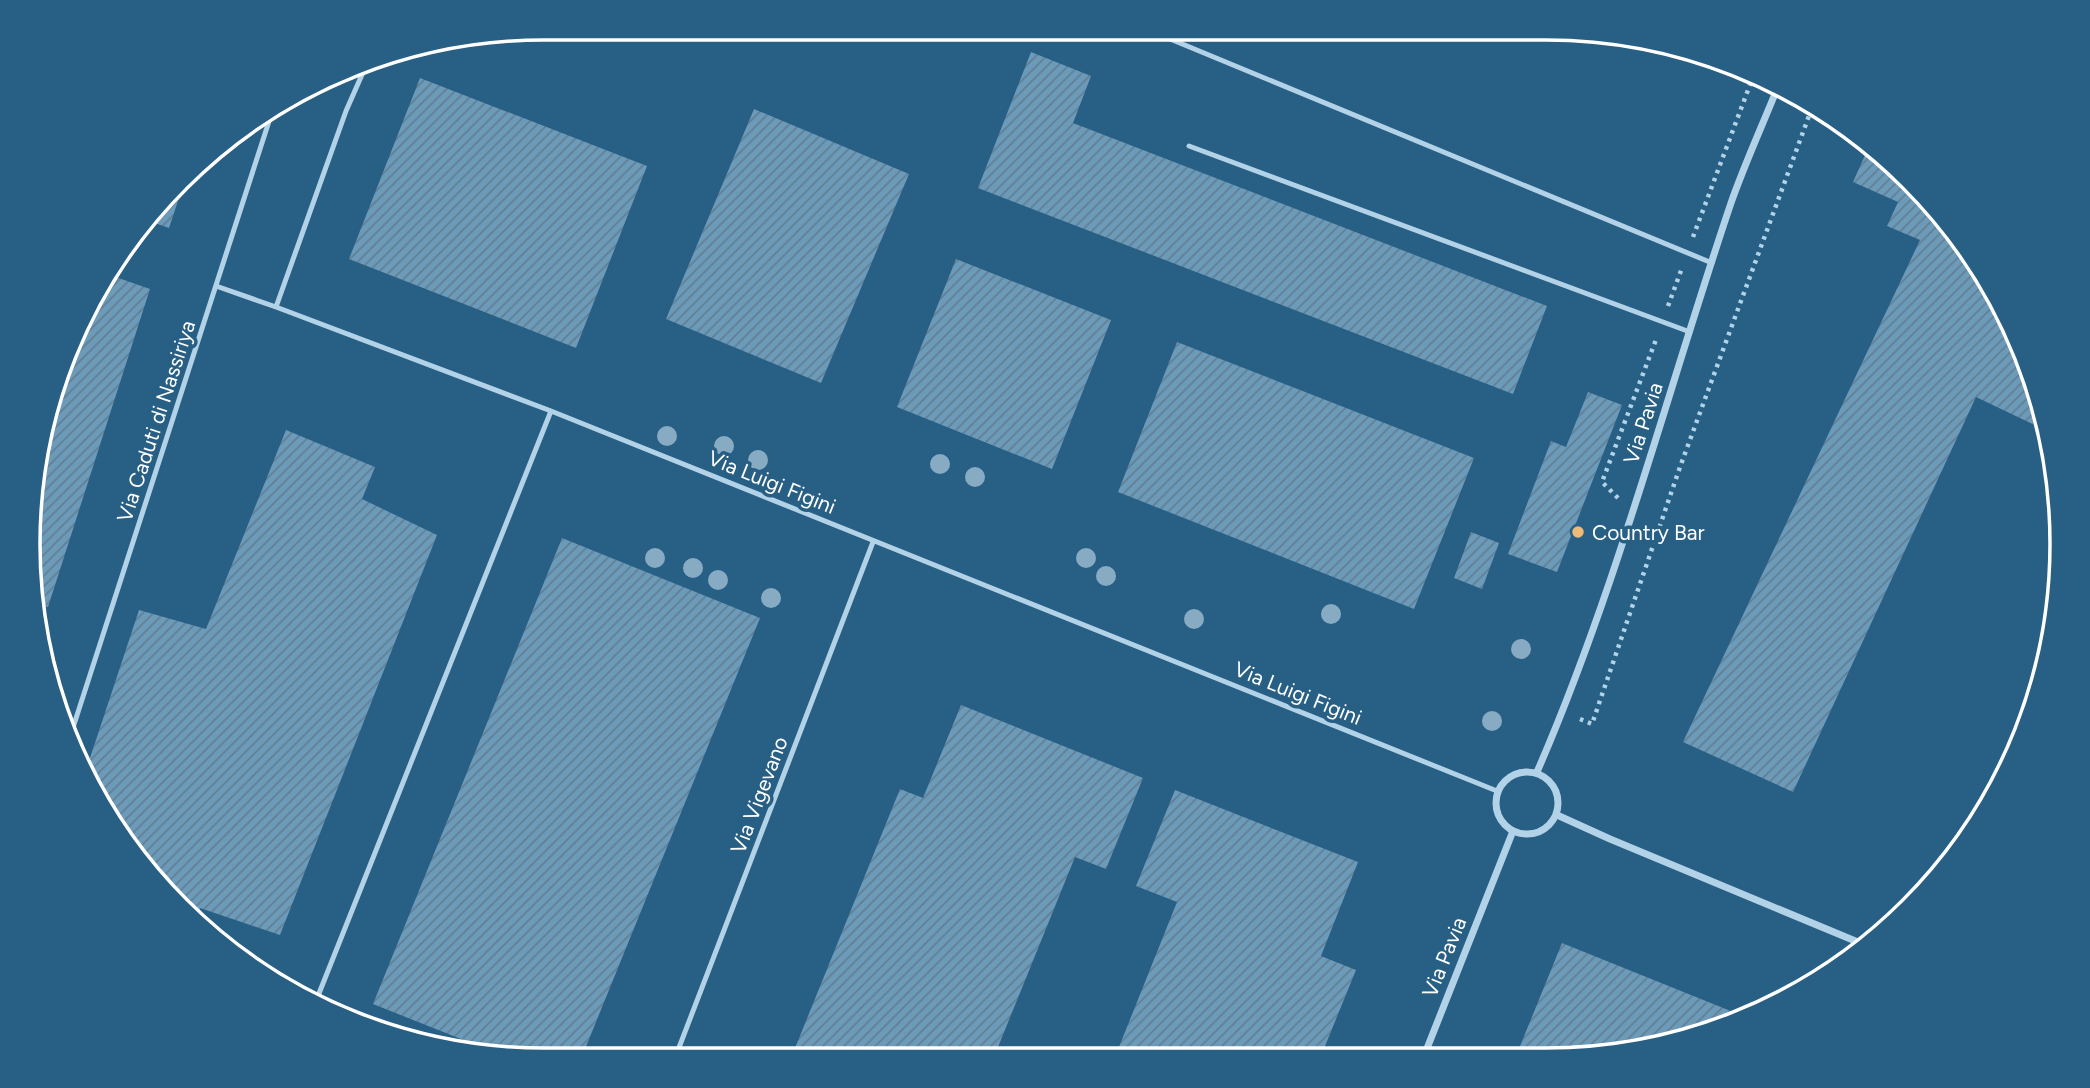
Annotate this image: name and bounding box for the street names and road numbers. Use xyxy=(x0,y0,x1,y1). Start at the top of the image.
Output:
street label: Via Caduti di Nassiriya xyxy=(112,317,200,525)
street label: Via Pavia xyxy=(1618,379,1668,467)
street label: Via Luigi Figini xyxy=(705,445,839,519)
street label: Via Luigi Figini xyxy=(1231,656,1365,730)
street label: Via Vigevano xyxy=(725,733,793,857)
street label: Via Pavia xyxy=(1417,913,1471,1001)

